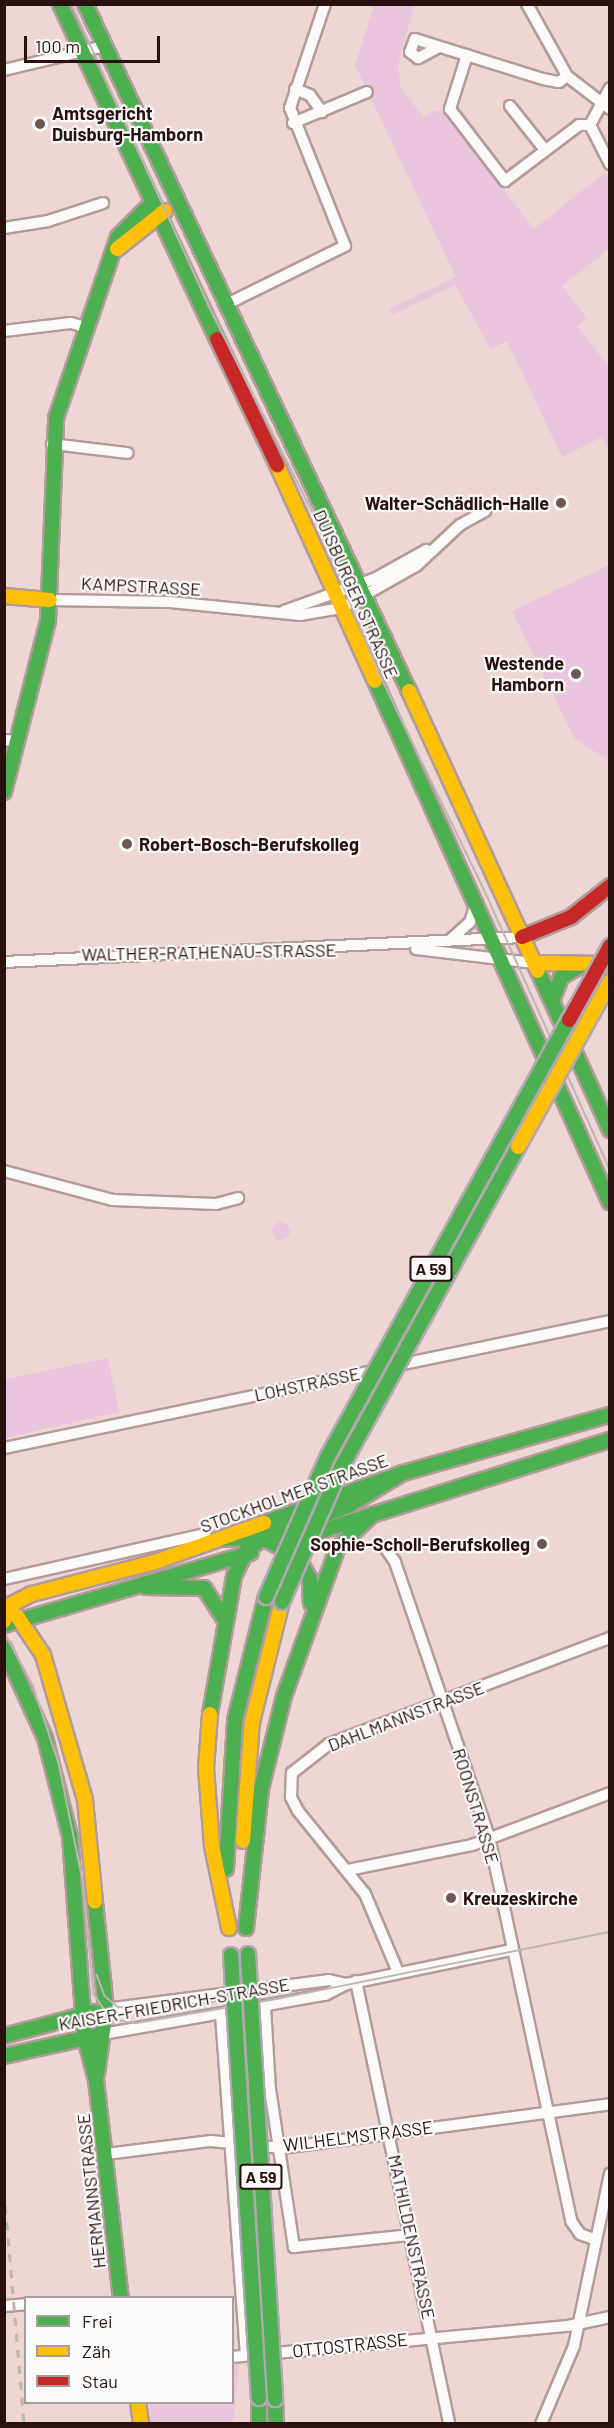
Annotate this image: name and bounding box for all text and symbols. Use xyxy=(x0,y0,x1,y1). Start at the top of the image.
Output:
scale bar xyxy=(27,24,164,62)
text: 100 m xyxy=(35,35,80,57)
place label: Amtsgericht Duisburg-Hamborn xyxy=(52,103,203,146)
marker: Amtsgericht Duisburg-Hamborn xyxy=(33,117,47,131)
place label: Walter-Schädlich-Halle xyxy=(365,492,549,514)
marker: Walter-Schädlich-Halle xyxy=(554,496,568,510)
street label: DUISBURGER STRASSE xyxy=(309,506,403,682)
street label: KAMPSTRASSE xyxy=(80,572,202,600)
place label: Westende Hamborn xyxy=(484,653,564,696)
marker: Westende Hamborn xyxy=(569,667,583,681)
place label: Robert-Bosch-Berufskolleg xyxy=(139,833,359,855)
marker: Robert-Bosch-Berufskolleg xyxy=(120,837,134,851)
street label: WALTHER-RATHENAU-STRASSE xyxy=(81,939,337,965)
road number: A 59 xyxy=(408,1256,454,1282)
street label: LOHSTRASSE xyxy=(252,1362,362,1406)
street label: STOCKHOLMER STRASSE xyxy=(197,1449,391,1537)
place label: Sophie-Scholl-Berufskolleg xyxy=(310,1533,530,1555)
marker: Sophie-Scholl-Berufskolleg xyxy=(535,1537,549,1551)
street label: DAHLMANNSTRASSE xyxy=(325,1676,487,1756)
street label: ROONSTRASSE xyxy=(448,1746,504,1866)
place label: Kreuzeskirche xyxy=(463,1887,578,1909)
marker: Kreuzeskirche xyxy=(444,1891,458,1905)
street label: KAISER-FRIEDRICH-STRASSE xyxy=(57,1973,291,2035)
street label: HERMANNSTRASSE xyxy=(72,2112,110,2270)
street label: WILHELMSTRASSE xyxy=(282,2116,434,2156)
street label: MATHILDENSTRASSE xyxy=(384,2153,440,2321)
road number: A 59 xyxy=(238,2164,284,2190)
legend xyxy=(24,2296,234,2404)
text: Frei xyxy=(82,2310,113,2332)
street label: OTTOSTRASSE xyxy=(291,2328,409,2362)
text: Zäh xyxy=(82,2340,111,2362)
text: Stau xyxy=(82,2370,118,2392)

